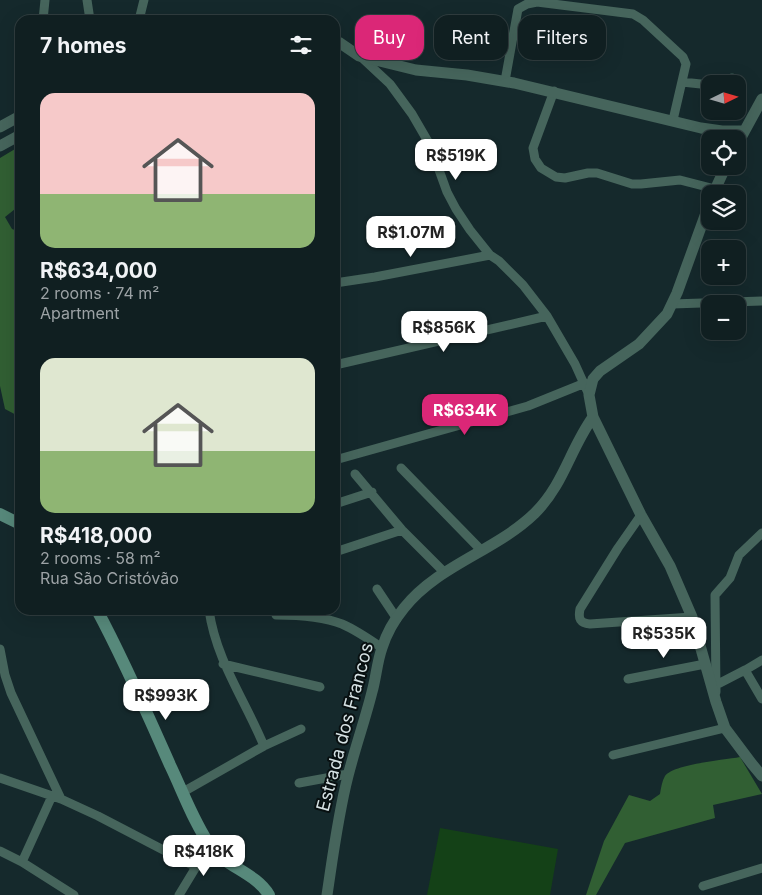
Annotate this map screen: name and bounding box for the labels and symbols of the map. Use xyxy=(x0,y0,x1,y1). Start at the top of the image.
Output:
north arrow xyxy=(701,75,746,120)
pin: R$519K xyxy=(415,138,497,181)
pin: R$1.07M xyxy=(365,216,457,258)
pin: R$856K xyxy=(403,310,485,353)
pin: R$634K xyxy=(424,394,506,436)
pin: R$535K xyxy=(623,616,705,659)
street label: Estrada dos Francos xyxy=(312,640,377,814)
pin: R$993K xyxy=(125,678,207,721)
pin: R$418K xyxy=(163,834,245,877)

